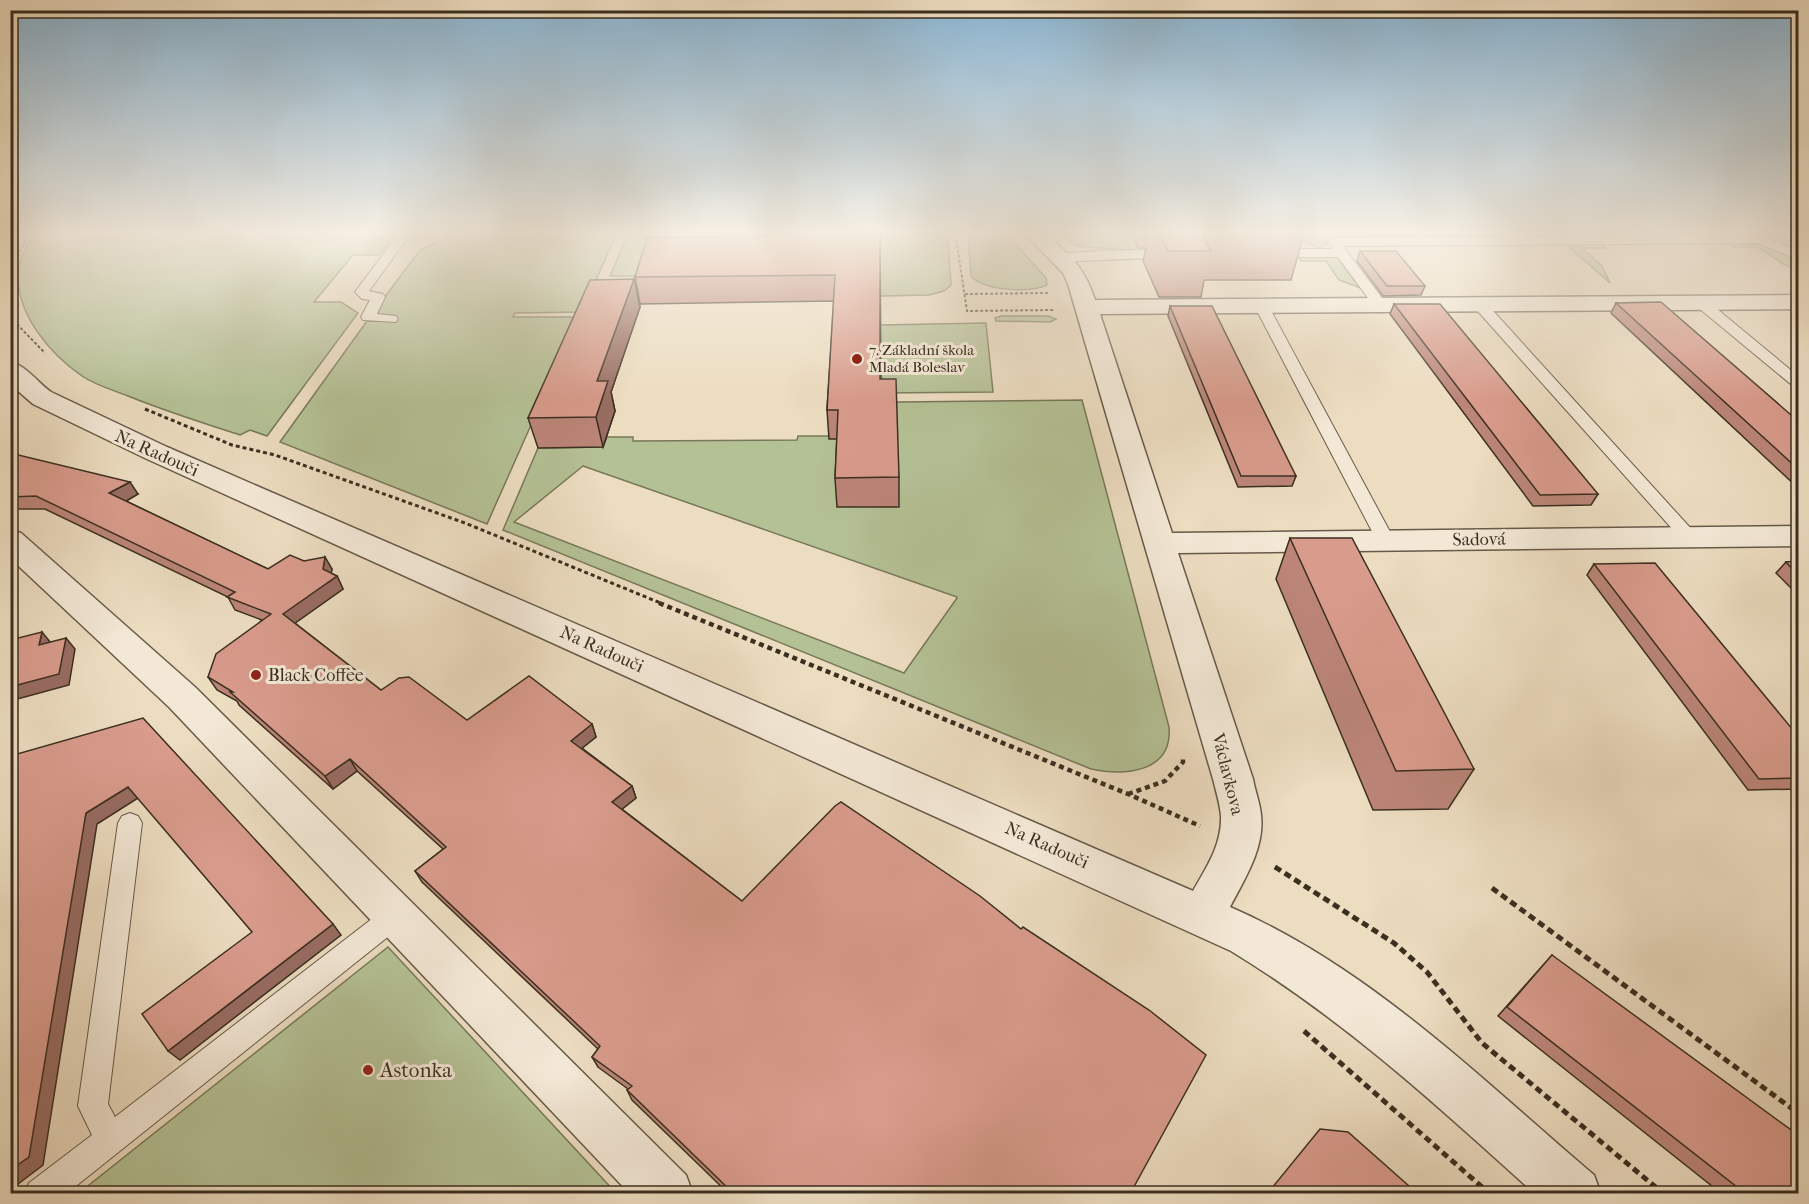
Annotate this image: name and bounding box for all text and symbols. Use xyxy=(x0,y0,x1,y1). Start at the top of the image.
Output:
place label: 7. Základní škola Mladá Boleslav xyxy=(869,341,975,376)
marker: 7. Základní škola Mladá Boleslav xyxy=(850,352,864,366)
street label: Na Radouči xyxy=(112,426,202,481)
street label: Sadová xyxy=(1452,529,1507,550)
street label: Na Radouči xyxy=(557,622,647,677)
place label: Black Coffee xyxy=(268,665,364,686)
marker: Black Coffee xyxy=(249,668,263,682)
street label: Václavkova xyxy=(1207,730,1248,818)
street label: Na Radouči xyxy=(1002,818,1092,873)
place label: Astonka xyxy=(379,1058,452,1082)
marker: Astonka xyxy=(361,1063,375,1077)

